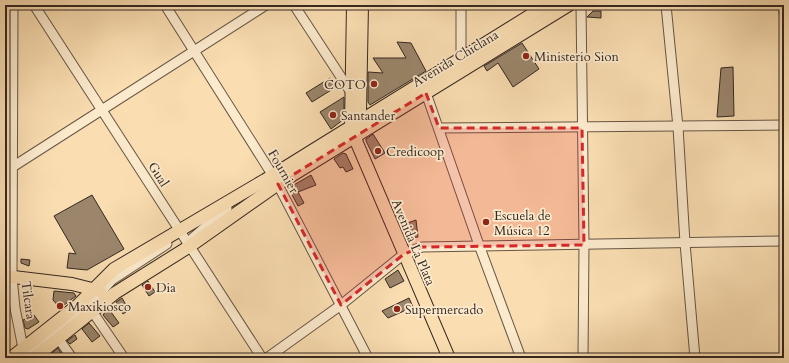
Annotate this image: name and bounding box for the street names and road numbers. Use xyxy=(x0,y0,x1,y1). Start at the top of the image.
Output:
street label: Avenida Chiclana xyxy=(409,26,502,92)
street label: Fournier xyxy=(263,146,303,197)
street label: Gual xyxy=(143,159,173,191)
street label: Avenida La Plata xyxy=(387,196,440,289)
street label: Tilcara xyxy=(16,280,40,321)

